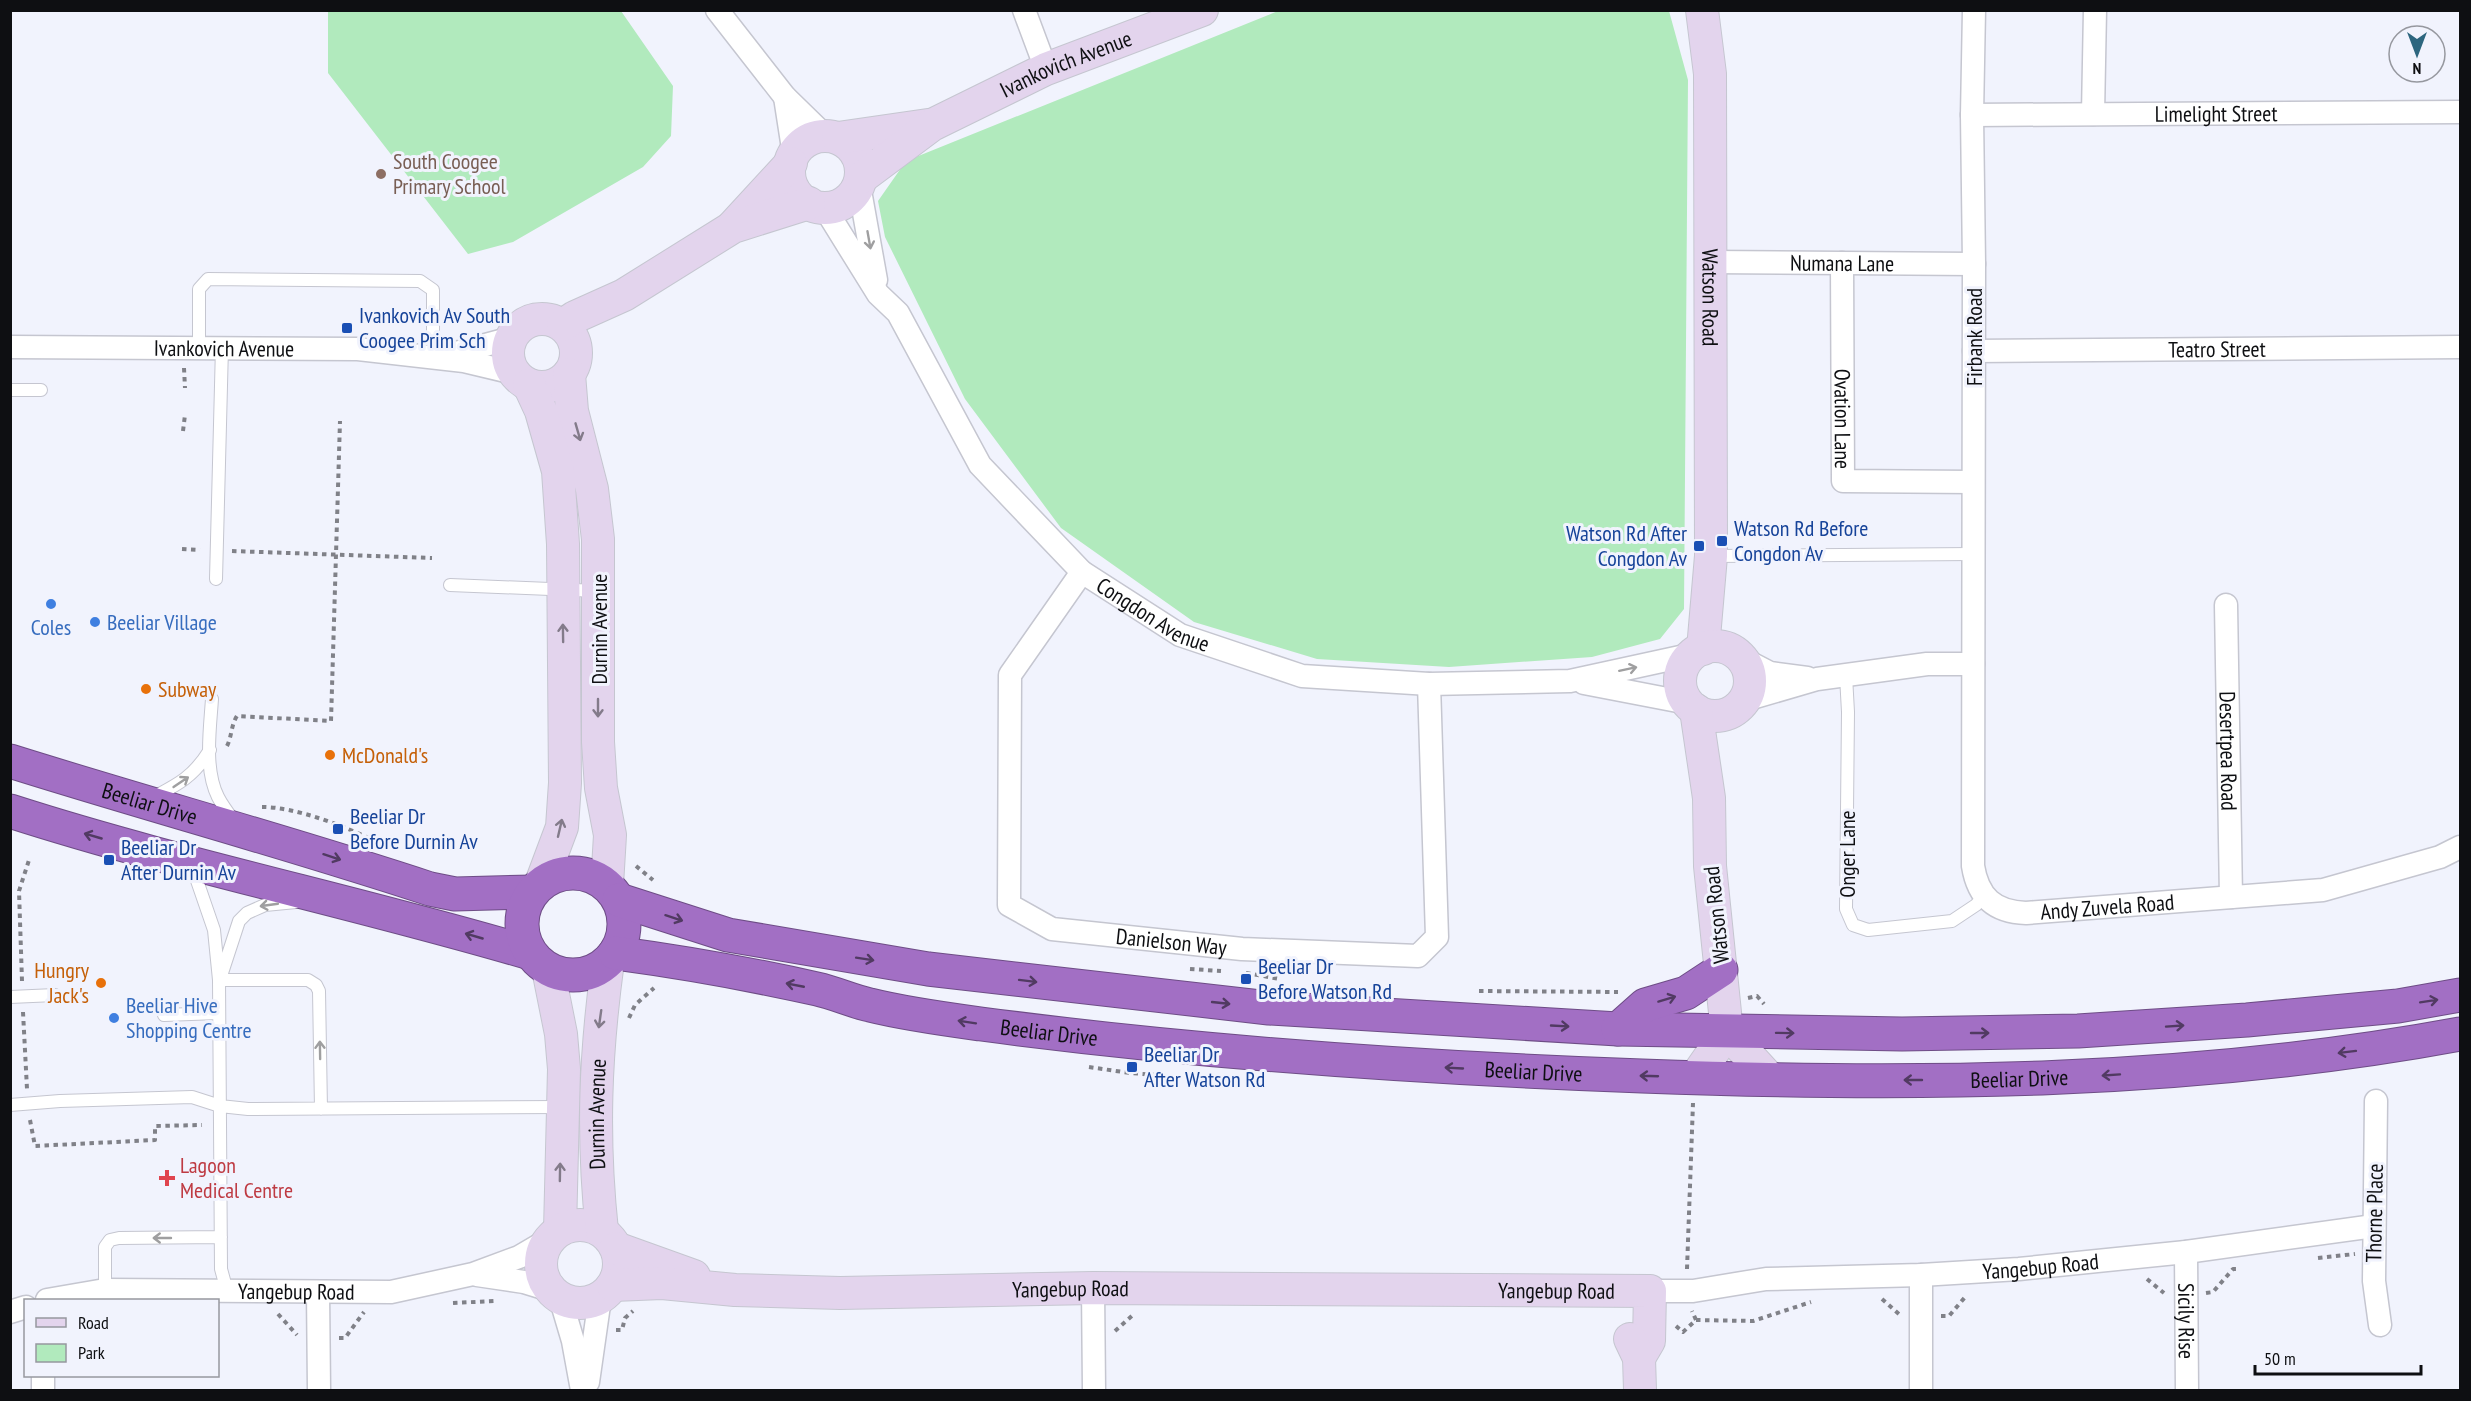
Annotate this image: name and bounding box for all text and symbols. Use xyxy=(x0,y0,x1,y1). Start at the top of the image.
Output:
street label: Ivankovich Avenue xyxy=(995,24,1136,104)
north arrow xyxy=(2387,24,2447,84)
text: N xyxy=(2413,59,2421,79)
street label: Limelight Street xyxy=(2155,99,2277,128)
place label: South Coogee Primary School xyxy=(393,147,507,200)
marker: South Coogee Primary School xyxy=(374,167,388,181)
one-way arrow xyxy=(863,229,874,249)
street label: Watson Road xyxy=(1696,249,1725,346)
street label: Numana Lane xyxy=(1790,249,1894,277)
street label: Firbank Road xyxy=(1960,288,1988,386)
place label: Ivankovich Av South Coogee Prim Sch xyxy=(359,301,510,354)
marker: Ivankovich Av South Coogee Prim Sch xyxy=(340,321,354,335)
street label: Ivankovich Avenue xyxy=(154,334,294,363)
street label: Teatro Street xyxy=(2168,335,2266,363)
street label: Ovation Lane xyxy=(1828,369,1857,469)
one-way arrow xyxy=(573,422,584,441)
place label: Watson Rd Before Congdon Av xyxy=(1734,514,1868,567)
place label: Watson Rd After Congdon Av xyxy=(1566,519,1687,572)
marker: Watson Rd Before Congdon Av xyxy=(1715,534,1729,548)
marker: Watson Rd After Congdon Av xyxy=(1692,539,1706,553)
street label: Congdon Avenue xyxy=(1091,571,1213,658)
street label: Durnin Avenue xyxy=(585,574,613,684)
marker: Coles xyxy=(44,597,58,611)
place label: Beeliar Village xyxy=(107,608,217,636)
place label: Coles xyxy=(31,613,71,641)
marker: Beeliar Village xyxy=(88,615,102,629)
one-way arrow xyxy=(557,624,569,644)
one-way arrow xyxy=(1618,662,1637,674)
place label: Subway xyxy=(158,675,217,703)
marker: Subway xyxy=(139,682,153,696)
street label: Desertpea Road xyxy=(2213,691,2244,811)
one-way arrow xyxy=(592,698,604,718)
place label: McDonald's xyxy=(342,741,428,769)
marker: McDonald's xyxy=(323,748,337,762)
one-way arrow xyxy=(173,775,190,788)
street label: Beeliar Drive xyxy=(99,776,201,831)
place label: Beeliar Dr Before Durnin Av xyxy=(350,802,478,855)
street label: Onger Lane xyxy=(1833,810,1861,898)
one-way arrow xyxy=(555,818,567,837)
marker: Beeliar Dr Before Durnin Av xyxy=(331,822,345,836)
one-way arrow xyxy=(84,829,103,841)
place label: Beeliar Dr After Durnin Av xyxy=(121,833,236,886)
one-way arrow xyxy=(322,852,341,863)
marker: Beeliar Dr After Durnin Av xyxy=(102,853,116,867)
street label: Watson Road xyxy=(1697,865,1735,965)
street label: Andy Zuvela Road xyxy=(2039,888,2175,926)
one-way arrow xyxy=(260,900,279,911)
one-way arrow xyxy=(664,913,683,924)
street label: Danielson Way xyxy=(1115,922,1229,961)
one-way arrow xyxy=(465,930,484,941)
place label: Beeliar Dr Before Watson Rd xyxy=(1258,952,1392,1005)
one-way arrow xyxy=(854,954,874,965)
place label: Hungry Jack's xyxy=(34,956,90,1009)
marker: Beeliar Dr Before Watson Rd xyxy=(1239,972,1253,986)
marker: Hungry Jack's xyxy=(94,976,108,990)
one-way arrow xyxy=(1017,976,1037,987)
one-way arrow xyxy=(786,979,805,990)
place label: Beeliar Hive Shopping Centre xyxy=(126,991,252,1044)
one-way arrow xyxy=(1657,993,1676,1004)
one-way arrow xyxy=(2419,995,2438,1006)
one-way arrow xyxy=(1211,998,1231,1009)
one-way arrow xyxy=(595,1009,606,1029)
marker: Beeliar Hive Shopping Centre xyxy=(107,1011,121,1025)
street label: Beeliar Drive xyxy=(999,1013,1099,1052)
one-way arrow xyxy=(958,1016,978,1027)
one-way arrow xyxy=(2165,1020,2184,1031)
one-way arrow xyxy=(1549,1021,1569,1032)
one-way arrow xyxy=(1775,1027,1795,1039)
one-way arrow xyxy=(1970,1027,1990,1039)
place label: Beeliar Dr After Watson Rd xyxy=(1144,1040,1265,1093)
one-way arrow xyxy=(315,1041,326,1061)
one-way arrow xyxy=(2338,1046,2358,1057)
street label: Beeliar Drive xyxy=(1484,1055,1583,1088)
street label: Durnin Avenue xyxy=(582,1058,612,1170)
marker: Beeliar Dr After Watson Rd xyxy=(1125,1060,1139,1074)
one-way arrow xyxy=(1444,1062,1464,1073)
street label: Beeliar Drive xyxy=(1970,1063,2069,1094)
one-way arrow xyxy=(2102,1069,2122,1080)
one-way arrow xyxy=(1639,1070,1659,1082)
one-way arrow xyxy=(1904,1074,1924,1086)
place label: Lagoon Medical Centre xyxy=(180,1151,293,1204)
one-way arrow xyxy=(555,1162,566,1182)
street label: Thorne Place xyxy=(2359,1163,2389,1263)
marker: Lagoon Medical Centre xyxy=(158,1169,176,1187)
one-way arrow xyxy=(153,1232,173,1244)
street label: Yangebup Road xyxy=(1982,1247,2100,1285)
street label: Yangebup Road xyxy=(1012,1274,1129,1304)
street label: Yangebup Road xyxy=(1498,1276,1615,1305)
street label: Yangebup Road xyxy=(238,1277,355,1306)
street label: Sicily Rise xyxy=(2172,1283,2201,1359)
legend xyxy=(24,1299,219,1377)
text: Road xyxy=(78,1311,109,1334)
scale bar xyxy=(2255,1338,2422,1376)
text: Park xyxy=(78,1341,105,1364)
text: 50 m xyxy=(2264,1347,2296,1370)

